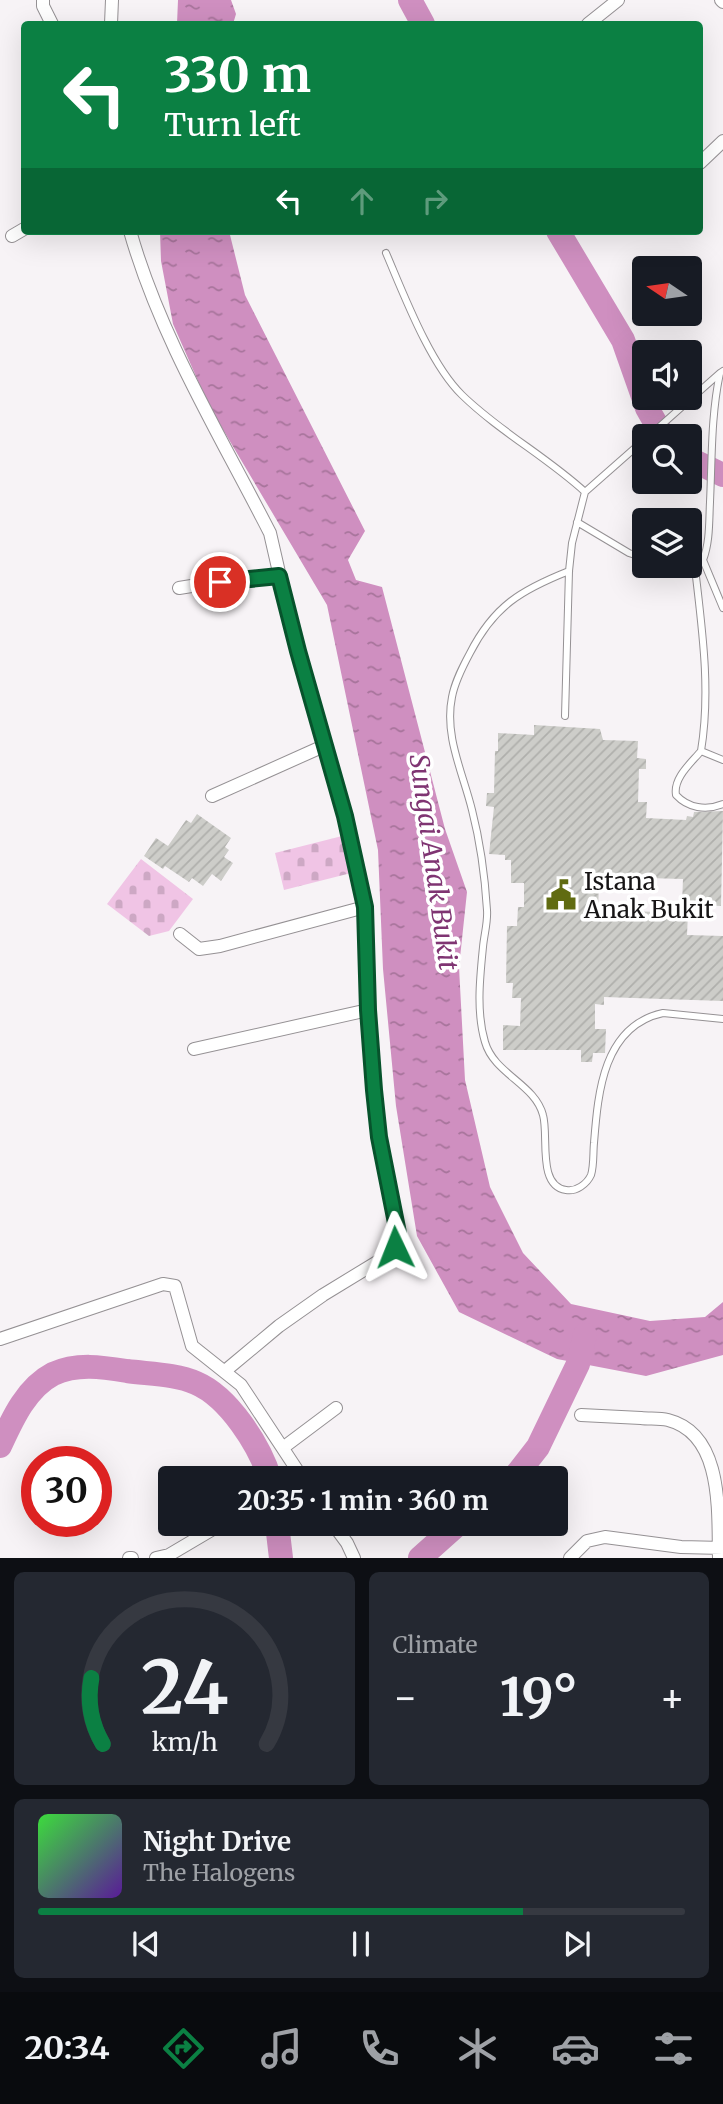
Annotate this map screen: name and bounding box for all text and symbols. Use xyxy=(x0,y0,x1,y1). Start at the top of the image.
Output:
text: 330 m xyxy=(164,44,311,105)
icon: left xyxy=(49,49,140,140)
text: Turn left xyxy=(164,105,301,145)
icon: left xyxy=(270,182,308,220)
icon: ahead xyxy=(343,182,381,220)
icon: right xyxy=(416,182,454,220)
north arrow xyxy=(632,256,702,326)
map controls xyxy=(632,256,702,578)
button: sound xyxy=(632,340,702,410)
button: search xyxy=(632,424,702,494)
button: layers xyxy=(632,508,702,578)
pin xyxy=(190,552,250,612)
icon: arrive xyxy=(201,563,239,601)
water label: Sungai Anak Bukit xyxy=(403,752,466,973)
place label: Istana Anak Bukit xyxy=(583,866,714,925)
public building icon: Istana Anak Bukit xyxy=(544,878,578,912)
position arrow xyxy=(358,1210,432,1284)
speed limit sign: 30 xyxy=(21,1446,112,1537)
text: 20:35 · 1 min · 360 m xyxy=(238,1484,488,1517)
text: Climate xyxy=(393,1630,478,1659)
text: 24 xyxy=(140,1643,228,1735)
text: 19° xyxy=(500,1665,578,1730)
text: − xyxy=(393,1674,418,1721)
text: + xyxy=(660,1674,685,1721)
text: km/h xyxy=(151,1726,217,1758)
text: Night Drive xyxy=(143,1825,291,1858)
text: The Halogens xyxy=(143,1858,295,1887)
icon: previous xyxy=(127,1925,165,1963)
icon: pause xyxy=(342,1925,380,1963)
icon: next xyxy=(558,1925,596,1963)
icon: directions xyxy=(159,2024,208,2073)
icon: music xyxy=(257,2024,306,2073)
icon: phone xyxy=(355,2024,404,2073)
icon: climate xyxy=(453,2024,502,2073)
icon: car xyxy=(551,2024,600,2073)
icon: filters xyxy=(649,2024,698,2073)
text: 20:34 xyxy=(25,2028,109,2068)

